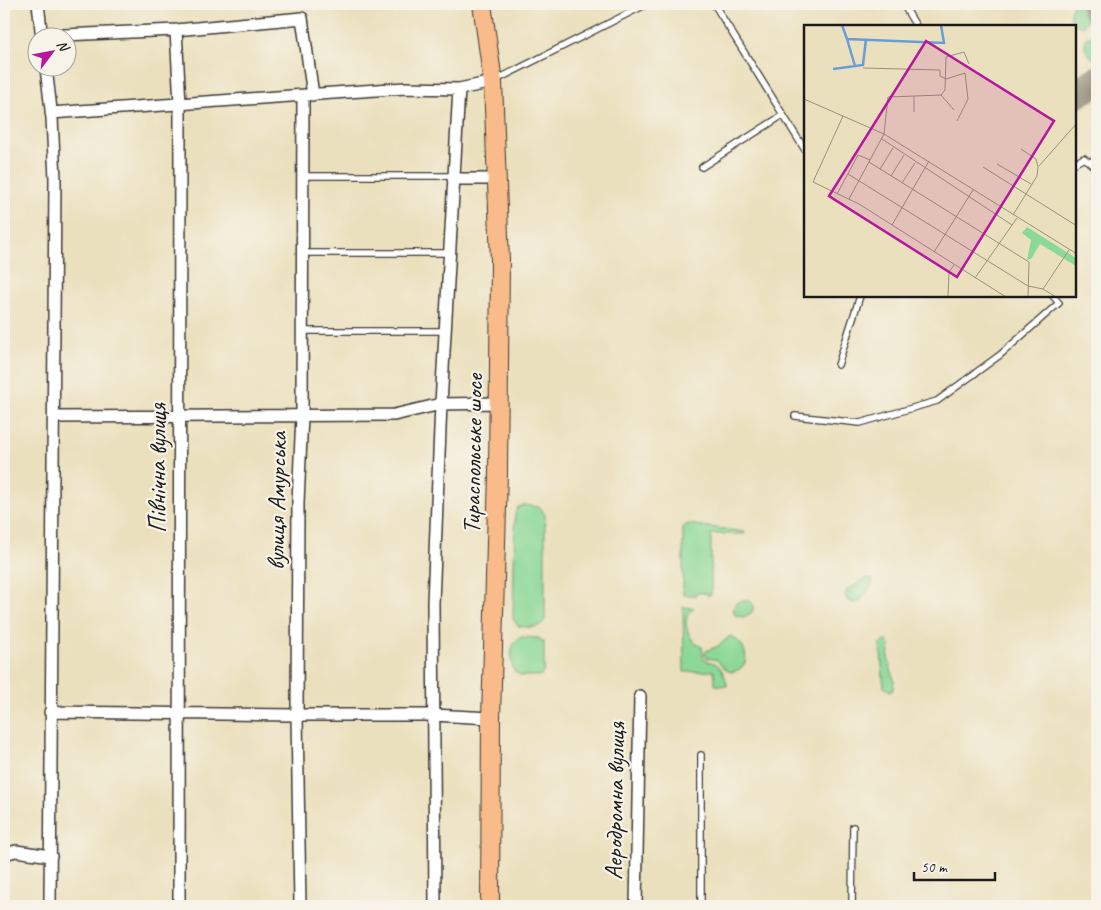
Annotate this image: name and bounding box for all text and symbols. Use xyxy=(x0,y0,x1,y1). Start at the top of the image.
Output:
inset map xyxy=(804,25,1076,298)
north arrow xyxy=(28,28,78,78)
text: N xyxy=(53,37,73,56)
street label: Тираспольське шосе xyxy=(456,372,490,534)
street label: Північна вулиця xyxy=(142,402,174,533)
street label: вулиця Амурська xyxy=(260,430,294,570)
street label: Аеродромна вулиця xyxy=(598,721,632,880)
scale bar xyxy=(914,850,995,882)
text: 50 m xyxy=(921,858,948,877)

